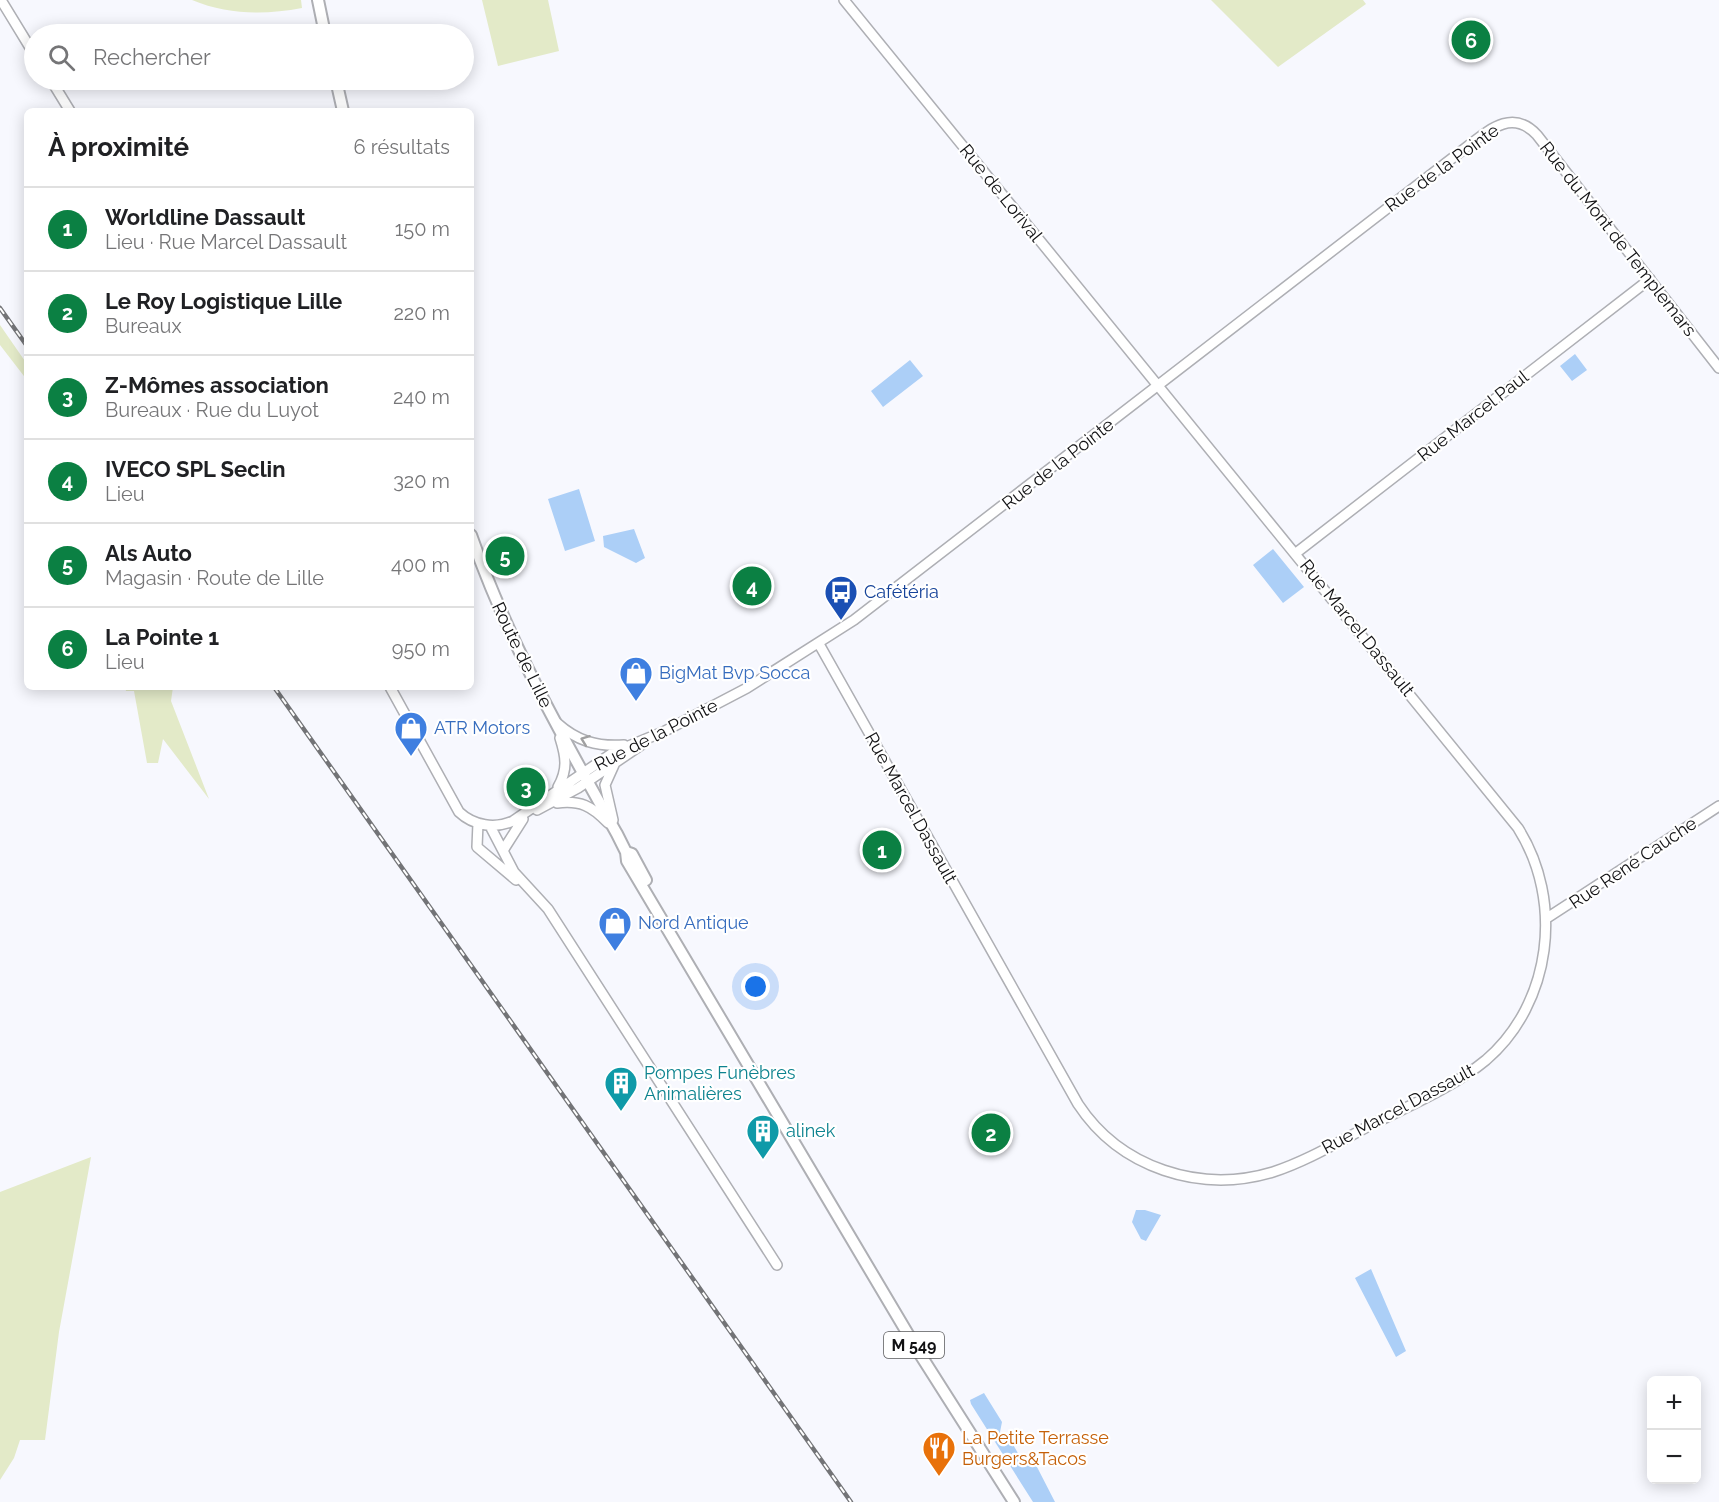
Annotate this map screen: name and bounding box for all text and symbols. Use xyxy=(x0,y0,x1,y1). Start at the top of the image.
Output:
pin: 6 xyxy=(1452,18,1490,63)
search box xyxy=(24,24,474,90)
icon: search xyxy=(45,41,78,74)
text: Rechercher xyxy=(93,44,211,70)
street label: Rue de la Pointe xyxy=(1381,119,1503,216)
text: À proximité xyxy=(48,132,189,162)
text: 6 résultats xyxy=(354,135,450,159)
street label: Rue du Mont de Templemars xyxy=(1536,137,1701,340)
street label: Rue de Lorival xyxy=(956,140,1047,246)
text: Worldline Dassault xyxy=(105,204,305,230)
text: 1 xyxy=(63,217,72,241)
text: 150 m xyxy=(395,217,450,241)
text: Lieu · Rue Marcel Dassault xyxy=(105,230,347,254)
text: Le Roy Logistique Lille xyxy=(105,288,342,314)
text: 2 xyxy=(62,301,73,325)
text: 220 m xyxy=(393,301,450,325)
text: Bureaux xyxy=(105,314,182,338)
street label: Rue Marcel Paul xyxy=(1413,366,1532,465)
text: Z-Mômes association xyxy=(105,372,329,398)
text: 3 xyxy=(62,385,73,409)
text: 240 m xyxy=(393,385,450,409)
text: Bureaux · Rue du Luyot xyxy=(105,398,319,422)
street label: Rue de la Pointe xyxy=(998,413,1118,514)
text: IVECO SPL Seclin xyxy=(105,456,286,482)
text: 4 xyxy=(62,469,73,493)
text: 320 m xyxy=(393,469,450,493)
text: Lieu xyxy=(105,482,145,506)
pin: 5 xyxy=(486,534,524,578)
text: Als Auto xyxy=(105,540,192,566)
text: 5 xyxy=(62,553,73,577)
text: 400 m xyxy=(391,553,450,577)
street label: Rue Marcel Dassault xyxy=(1296,555,1419,700)
pin: 4 xyxy=(732,564,771,608)
text: Magasin · Route de Lille xyxy=(105,566,324,590)
bus stop icon: Cafétéria xyxy=(823,574,859,621)
place label: Cafétéria xyxy=(864,581,939,602)
street label: Route de Lille xyxy=(488,598,557,711)
text: La Pointe 1 xyxy=(105,624,219,650)
text: 6 xyxy=(61,637,74,661)
text: 950 m xyxy=(392,637,450,661)
text: Lieu xyxy=(105,650,145,674)
shop icon: BigMat Bvp Socca xyxy=(618,655,654,702)
place label: BigMat Bvp Socca xyxy=(659,662,810,683)
street label: Rue de la Pointe xyxy=(591,694,721,775)
shop icon: ATR Motors xyxy=(393,710,429,757)
place label: ATR Motors xyxy=(434,717,530,738)
street label: Rue Marcel Dassault xyxy=(861,728,962,887)
one-way arrow xyxy=(580,735,591,748)
pin: 3 xyxy=(506,764,546,810)
street label: Rue René Cauche xyxy=(1565,812,1701,913)
pin: 1 xyxy=(862,828,902,872)
shop icon: Nord Antique xyxy=(597,905,633,952)
place label: Nord Antique xyxy=(638,912,749,933)
your location xyxy=(741,972,770,1001)
street label: Rue Marcel Dassault xyxy=(1318,1059,1478,1158)
place label: Pompes Funèbres Animalières xyxy=(644,1062,796,1104)
building icon: Pompes Funèbres Animalières xyxy=(603,1065,639,1112)
pin: 2 xyxy=(972,1110,1010,1156)
building icon: alinek xyxy=(745,1113,781,1160)
place label: alinek xyxy=(786,1120,836,1141)
road number: M 549 xyxy=(884,1332,944,1358)
map controls xyxy=(1647,1376,1701,1484)
button: + xyxy=(1647,1376,1701,1430)
place label: La Petite Terrasse Burgers&Tacos xyxy=(962,1427,1109,1469)
restaurant icon: La Petite Terrasse Burgers&Tacos xyxy=(921,1430,957,1477)
button: − xyxy=(1647,1430,1701,1484)

